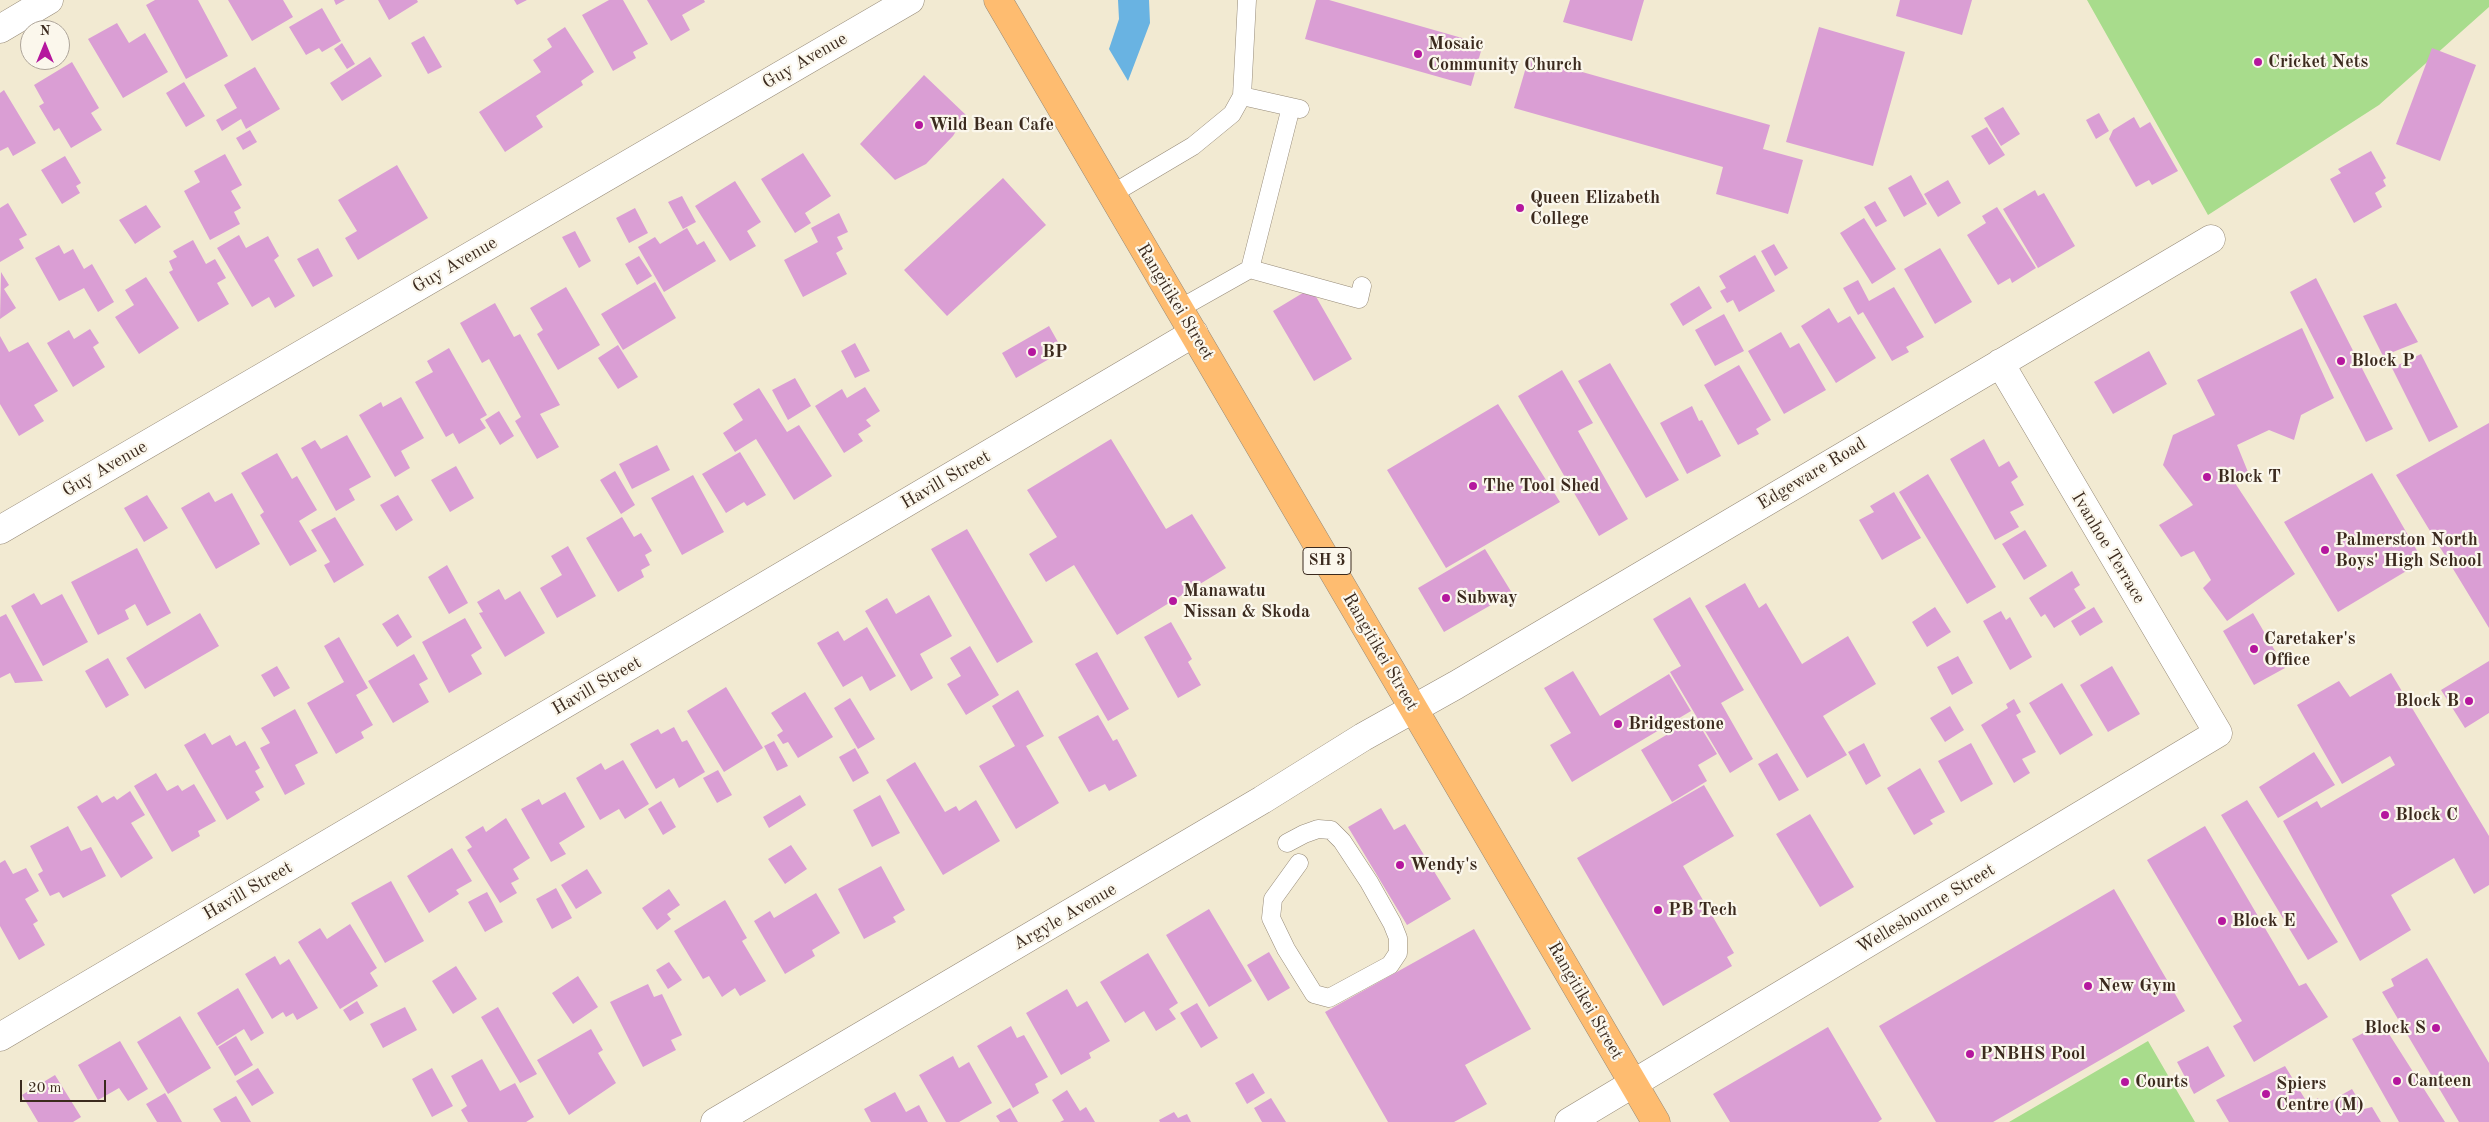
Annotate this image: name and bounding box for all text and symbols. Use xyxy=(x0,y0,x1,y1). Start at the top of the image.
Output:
north arrow xyxy=(20,20,70,70)
text: N xyxy=(40,24,50,38)
street label: Guy Avenue xyxy=(759,28,851,94)
place label: Mosaic Community Church xyxy=(1428,33,1582,76)
marker: Mosaic Community Church xyxy=(1412,48,1424,60)
place label: Cricket Nets xyxy=(2268,51,2368,73)
marker: Cricket Nets xyxy=(2252,56,2264,68)
place label: Wild Bean Cafe xyxy=(929,114,1054,136)
marker: Wild Bean Cafe xyxy=(913,119,925,131)
place label: Queen Elizabeth College xyxy=(1530,187,1660,230)
marker: Queen Elizabeth College xyxy=(1514,202,1526,214)
street label: Guy Avenue xyxy=(409,232,501,298)
street label: Rangitikei Street xyxy=(1132,240,1218,364)
place label: BP xyxy=(1042,341,1067,363)
marker: BP xyxy=(1026,346,1038,358)
place label: Block P xyxy=(2351,350,2415,372)
marker: Block P xyxy=(2335,355,2347,367)
street label: Edgeware Road xyxy=(1754,433,1870,515)
street label: Guy Avenue xyxy=(59,436,151,502)
street label: Havill Street xyxy=(898,446,994,514)
place label: Block T xyxy=(2217,466,2281,488)
marker: Block T xyxy=(2201,471,2213,483)
place label: The Tool Shed xyxy=(1483,475,1599,497)
marker: The Tool Shed xyxy=(1467,480,1479,492)
street label: Ivanhoe Terrace xyxy=(2066,488,2150,608)
place label: Palmerston North Boys' High School xyxy=(2335,529,2482,572)
marker: Palmerston North Boys' High School xyxy=(2319,544,2331,556)
road number: SH 3 xyxy=(1303,548,1351,574)
place label: Manawatu Nissan & Skoda xyxy=(1183,580,1310,622)
place label: Subway xyxy=(1456,587,1518,609)
street label: Rangitikei Street xyxy=(1338,589,1422,715)
marker: Subway xyxy=(1440,592,1452,604)
marker: Manawatu Nissan & Skoda xyxy=(1167,595,1179,607)
place label: Caretaker's Office xyxy=(2264,628,2355,670)
marker: Caretaker's Office xyxy=(2248,643,2260,655)
street label: Havill Street xyxy=(549,652,645,720)
place label: Block B xyxy=(2395,690,2459,712)
marker: Block B xyxy=(2463,695,2475,707)
place label: Bridgestone xyxy=(1628,713,1724,735)
marker: Bridgestone xyxy=(1612,718,1624,730)
place label: Block C xyxy=(2395,804,2458,826)
marker: Block C xyxy=(2379,809,2391,821)
place label: Wendy's xyxy=(1410,854,1477,876)
street label: Havill Street xyxy=(200,857,296,925)
marker: Wendy's xyxy=(1394,859,1406,871)
street label: Wellesbourne Street xyxy=(1853,859,1999,959)
street label: Argyle Avenue xyxy=(1009,879,1121,955)
place label: PB Tech xyxy=(1668,899,1737,921)
marker: PB Tech xyxy=(1652,904,1664,916)
place label: Block E xyxy=(2232,910,2295,932)
marker: Block E xyxy=(2216,915,2228,927)
street label: Rangitikei Street xyxy=(1543,938,1627,1064)
place label: New Gym xyxy=(2098,975,2176,997)
marker: New Gym xyxy=(2082,980,2094,992)
place label: Block S xyxy=(2364,1017,2426,1039)
marker: Block S xyxy=(2430,1022,2442,1034)
place label: PNBHS Pool xyxy=(1980,1043,2086,1065)
marker: PNBHS Pool xyxy=(1964,1048,1976,1060)
scale bar xyxy=(22,1070,109,1102)
place label: Canteen xyxy=(2407,1070,2472,1092)
place label: Courts xyxy=(2135,1071,2188,1093)
place label: Spiers Centre (M) xyxy=(2276,1073,2364,1116)
marker: Canteen xyxy=(2391,1075,2403,1087)
marker: Courts xyxy=(2119,1076,2131,1088)
text: 20 m xyxy=(28,1081,62,1096)
marker: Spiers Centre (M) xyxy=(2260,1088,2272,1100)

